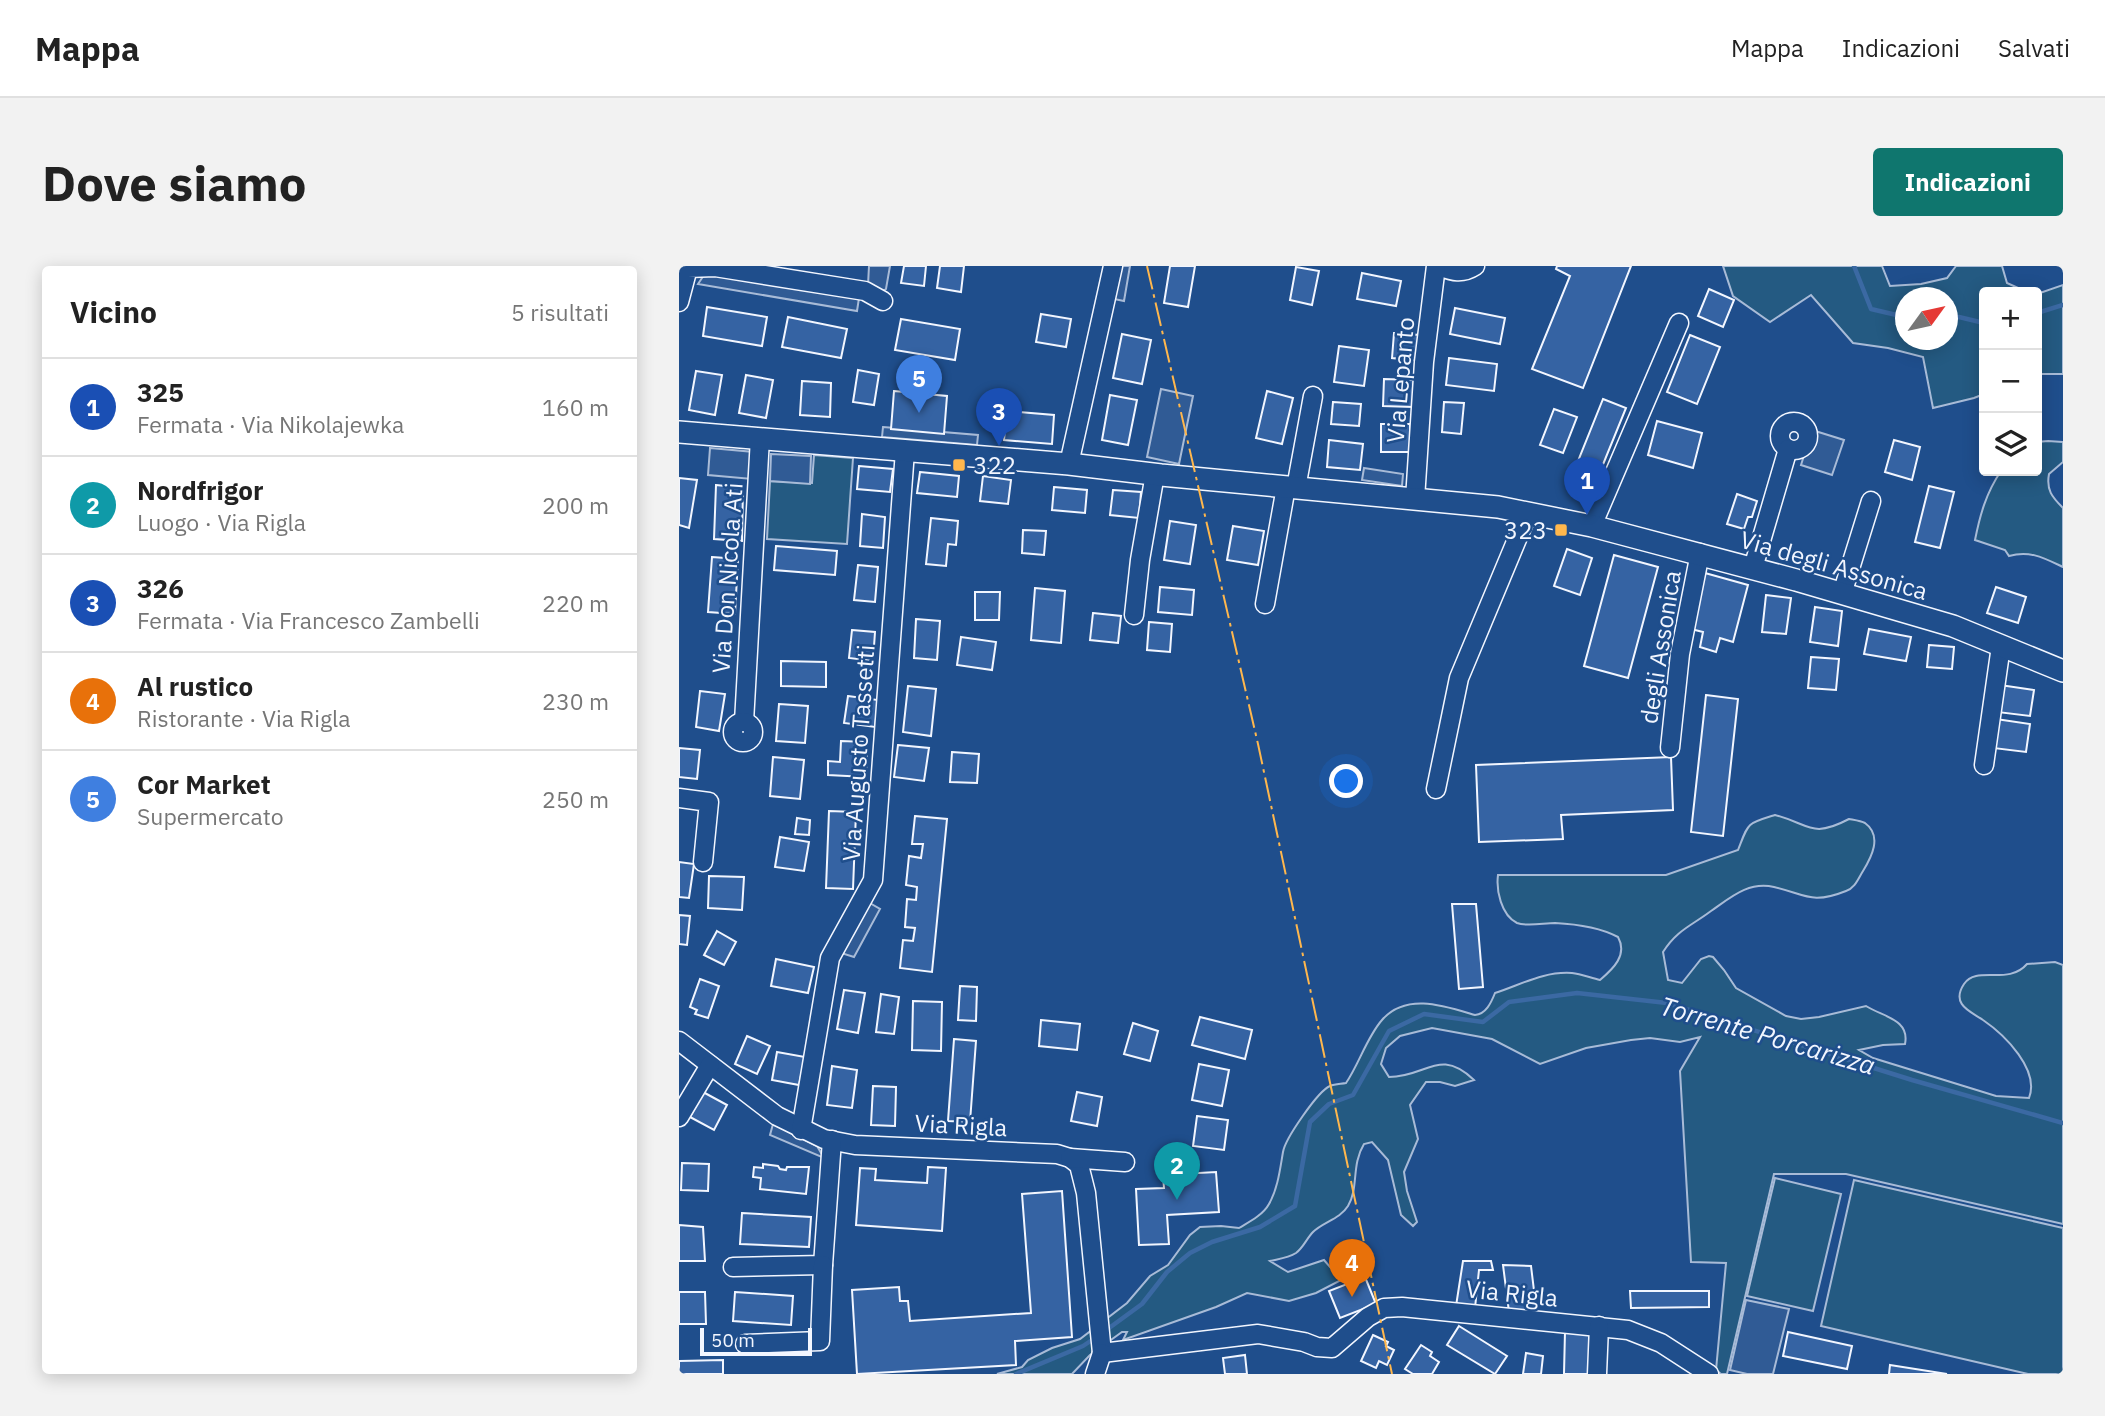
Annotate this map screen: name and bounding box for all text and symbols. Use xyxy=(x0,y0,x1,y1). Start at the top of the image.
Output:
text: Mappa xyxy=(35,27,140,70)
text: Mappa xyxy=(1731,32,1804,64)
text: Indicazioni xyxy=(1842,32,1960,64)
text: Salvati xyxy=(1998,32,2070,64)
button: Indicazioni xyxy=(1873,148,2063,216)
text: Dove siamo xyxy=(42,151,307,214)
north arrow xyxy=(1895,287,1958,350)
map controls xyxy=(1979,287,2042,476)
button: + xyxy=(1979,287,2042,350)
text: Vicino xyxy=(70,292,157,331)
text: 5 risultati xyxy=(511,297,609,327)
street label: Via Lepanto xyxy=(1379,316,1421,444)
button: − xyxy=(1979,350,2042,413)
pin: 5 xyxy=(896,355,942,413)
text: 325 xyxy=(137,375,184,409)
pin: 3 xyxy=(976,388,1022,446)
text: 1 xyxy=(86,392,100,422)
text: 160 m xyxy=(542,392,609,422)
text: Fermata · Via Nikolajewka xyxy=(137,409,404,439)
button: layers xyxy=(1979,413,2042,476)
place label: 322 xyxy=(973,449,1016,481)
marker: 322 xyxy=(951,457,967,473)
pin: 1 xyxy=(1564,457,1610,515)
text: Nordfrigor xyxy=(137,473,263,507)
street label: Via Don Nicola Ati xyxy=(704,482,750,674)
text: 2 xyxy=(86,490,100,520)
text: 200 m xyxy=(542,490,609,520)
text: Luogo · Via Rigla xyxy=(137,507,306,537)
place label: 323 xyxy=(1504,514,1547,546)
marker: 323 xyxy=(1553,522,1569,538)
street label: Via degli Assonica xyxy=(1737,523,1932,607)
street label: degli Assonica xyxy=(1632,568,1688,726)
text: 326 xyxy=(137,571,184,605)
text: 3 xyxy=(86,588,100,618)
text: 220 m xyxy=(542,588,609,618)
text: Fermata · Via Francesco Zambelli xyxy=(137,605,480,635)
street label: Via Augusto Tassetti xyxy=(834,644,882,862)
text: Al rustico xyxy=(137,669,253,703)
text: 4 xyxy=(86,686,100,716)
text: 230 m xyxy=(542,686,609,716)
text: Ristorante · Via Rigla xyxy=(137,703,351,733)
your location xyxy=(1329,764,1363,798)
text: Cor Market xyxy=(137,767,271,801)
text: 5 xyxy=(86,784,100,814)
text: 250 m xyxy=(542,784,609,814)
text: Supermercato xyxy=(137,801,284,831)
water label: Torrente Porcarizza xyxy=(1656,988,1880,1082)
street label: Via Rigla xyxy=(914,1107,1008,1143)
pin: 2 xyxy=(1154,1142,1200,1200)
pin: 4 xyxy=(1329,1239,1375,1297)
street label: Via Rigla xyxy=(1464,1272,1560,1314)
scale bar xyxy=(700,1325,812,1357)
text: 50 m xyxy=(711,1328,755,1352)

